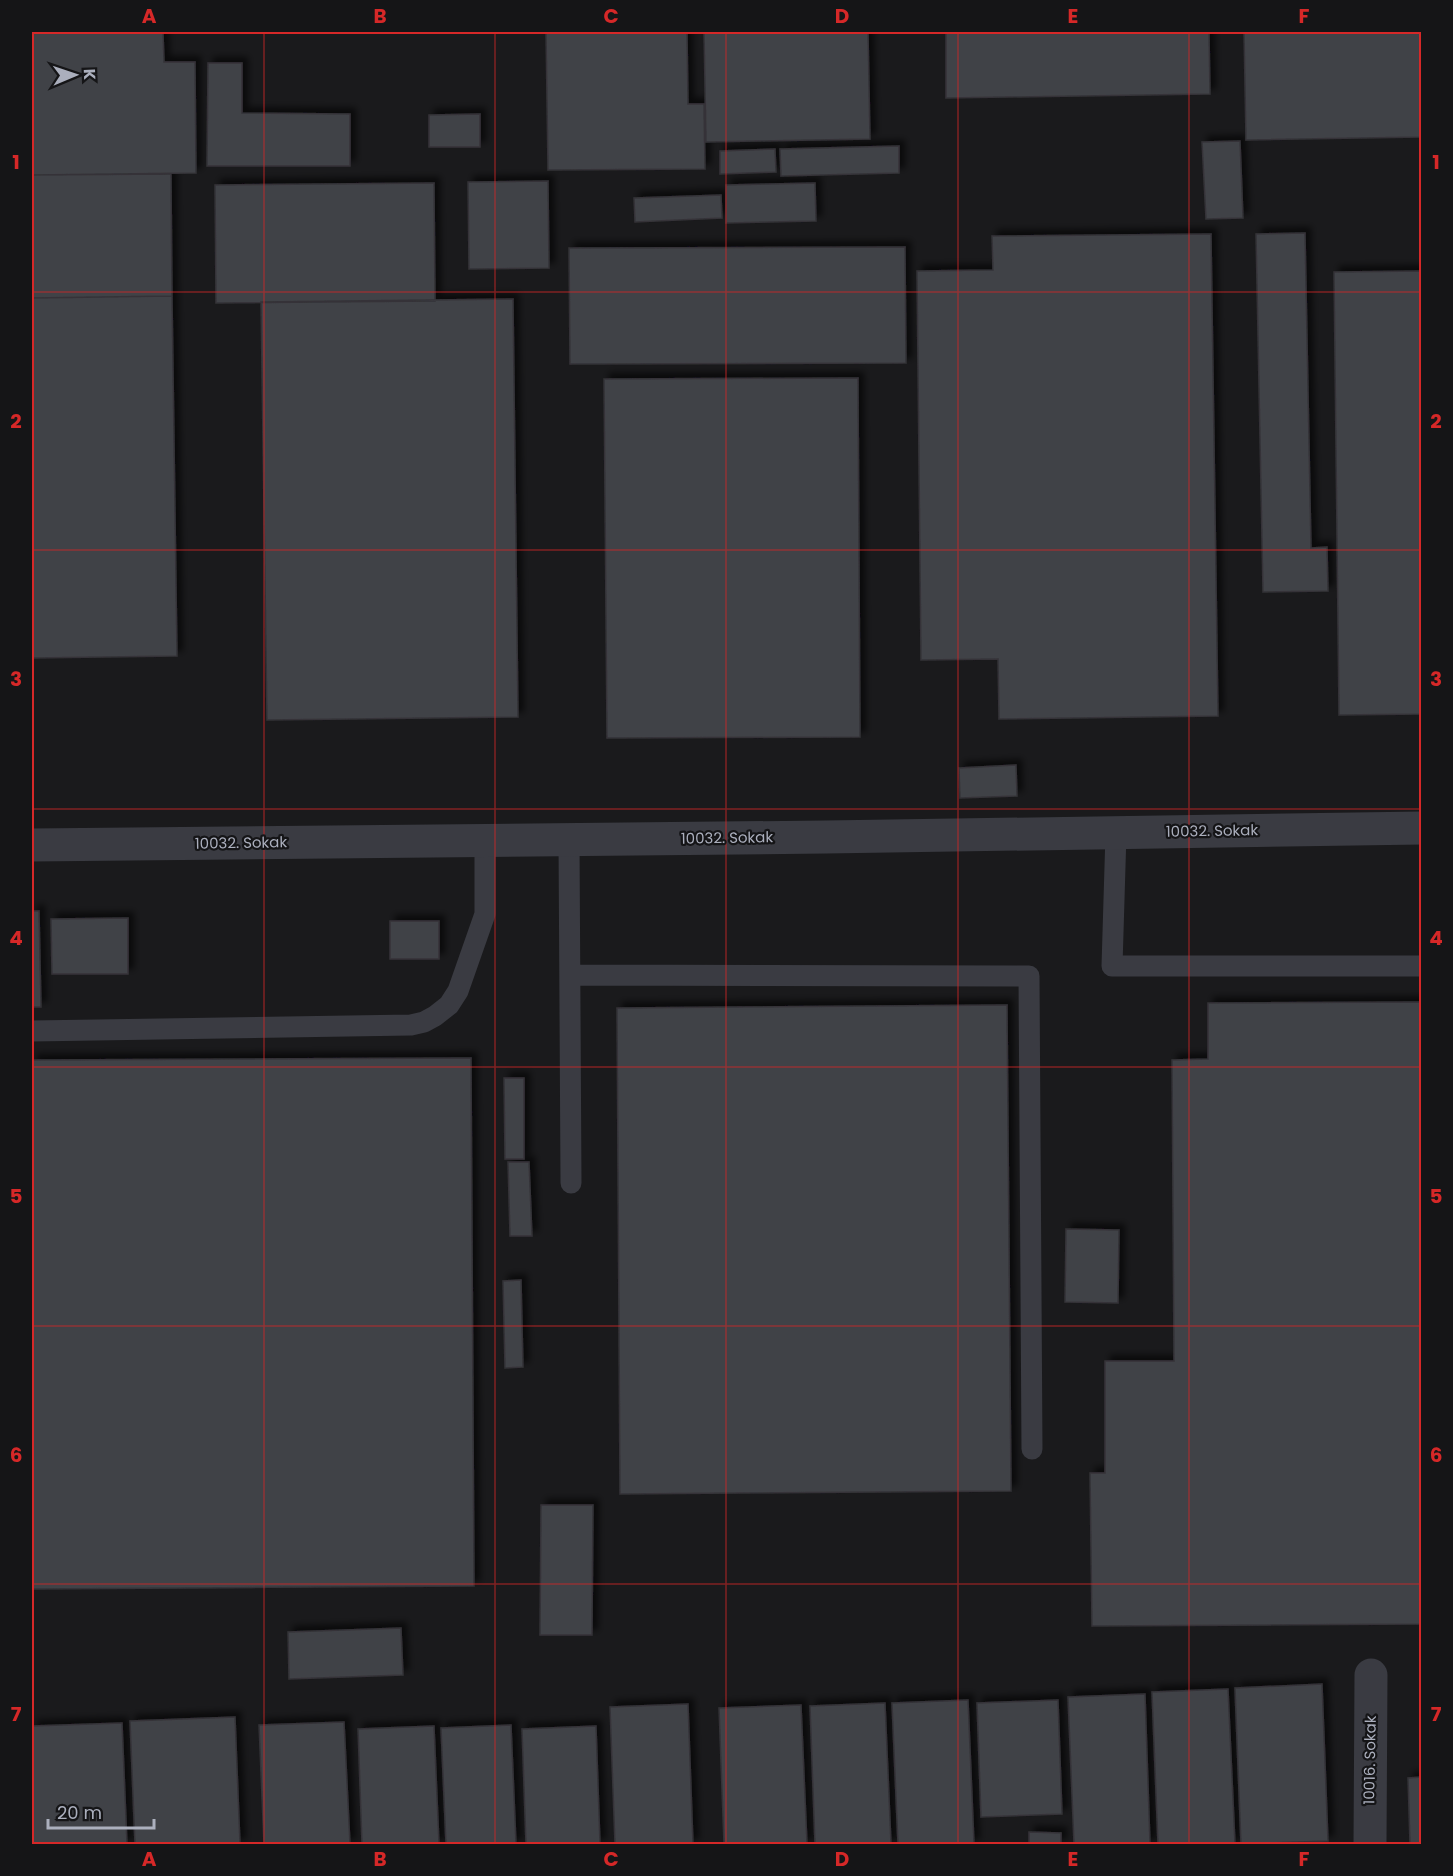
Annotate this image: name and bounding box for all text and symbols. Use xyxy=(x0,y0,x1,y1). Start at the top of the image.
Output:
text: A xyxy=(142,2,157,30)
text: B xyxy=(373,2,387,30)
text: C xyxy=(603,2,619,30)
text: D xyxy=(835,2,849,30)
text: E xyxy=(1068,2,1078,30)
text: F xyxy=(1299,2,1310,30)
north arrow xyxy=(45,45,105,105)
text: K xyxy=(78,69,101,80)
text: 1 xyxy=(12,148,20,176)
text: 1 xyxy=(1432,148,1440,176)
text: 2 xyxy=(10,407,22,435)
text: 2 xyxy=(1430,407,1442,435)
text: 3 xyxy=(10,665,22,693)
text: 3 xyxy=(1430,665,1442,693)
street label: 10032. Sokak xyxy=(1166,819,1259,842)
street label: 10032. Sokak xyxy=(681,826,774,849)
street label: 10032. Sokak xyxy=(195,831,288,854)
text: 4 xyxy=(9,924,23,952)
text: 4 xyxy=(1429,924,1443,952)
text: 5 xyxy=(10,1182,23,1210)
text: 5 xyxy=(1430,1182,1443,1210)
text: 6 xyxy=(10,1441,22,1469)
text: 6 xyxy=(1430,1441,1442,1469)
text: 7 xyxy=(11,1700,22,1728)
text: 7 xyxy=(1431,1700,1442,1728)
street label: 10016. Sokak xyxy=(1358,1715,1381,1805)
scale bar xyxy=(48,1792,154,1830)
text: 20 m xyxy=(57,1800,102,1825)
text: A xyxy=(142,1845,157,1873)
text: B xyxy=(373,1845,387,1873)
text: C xyxy=(603,1845,619,1873)
text: D xyxy=(835,1845,849,1873)
text: E xyxy=(1068,1845,1078,1873)
text: F xyxy=(1299,1845,1310,1873)

